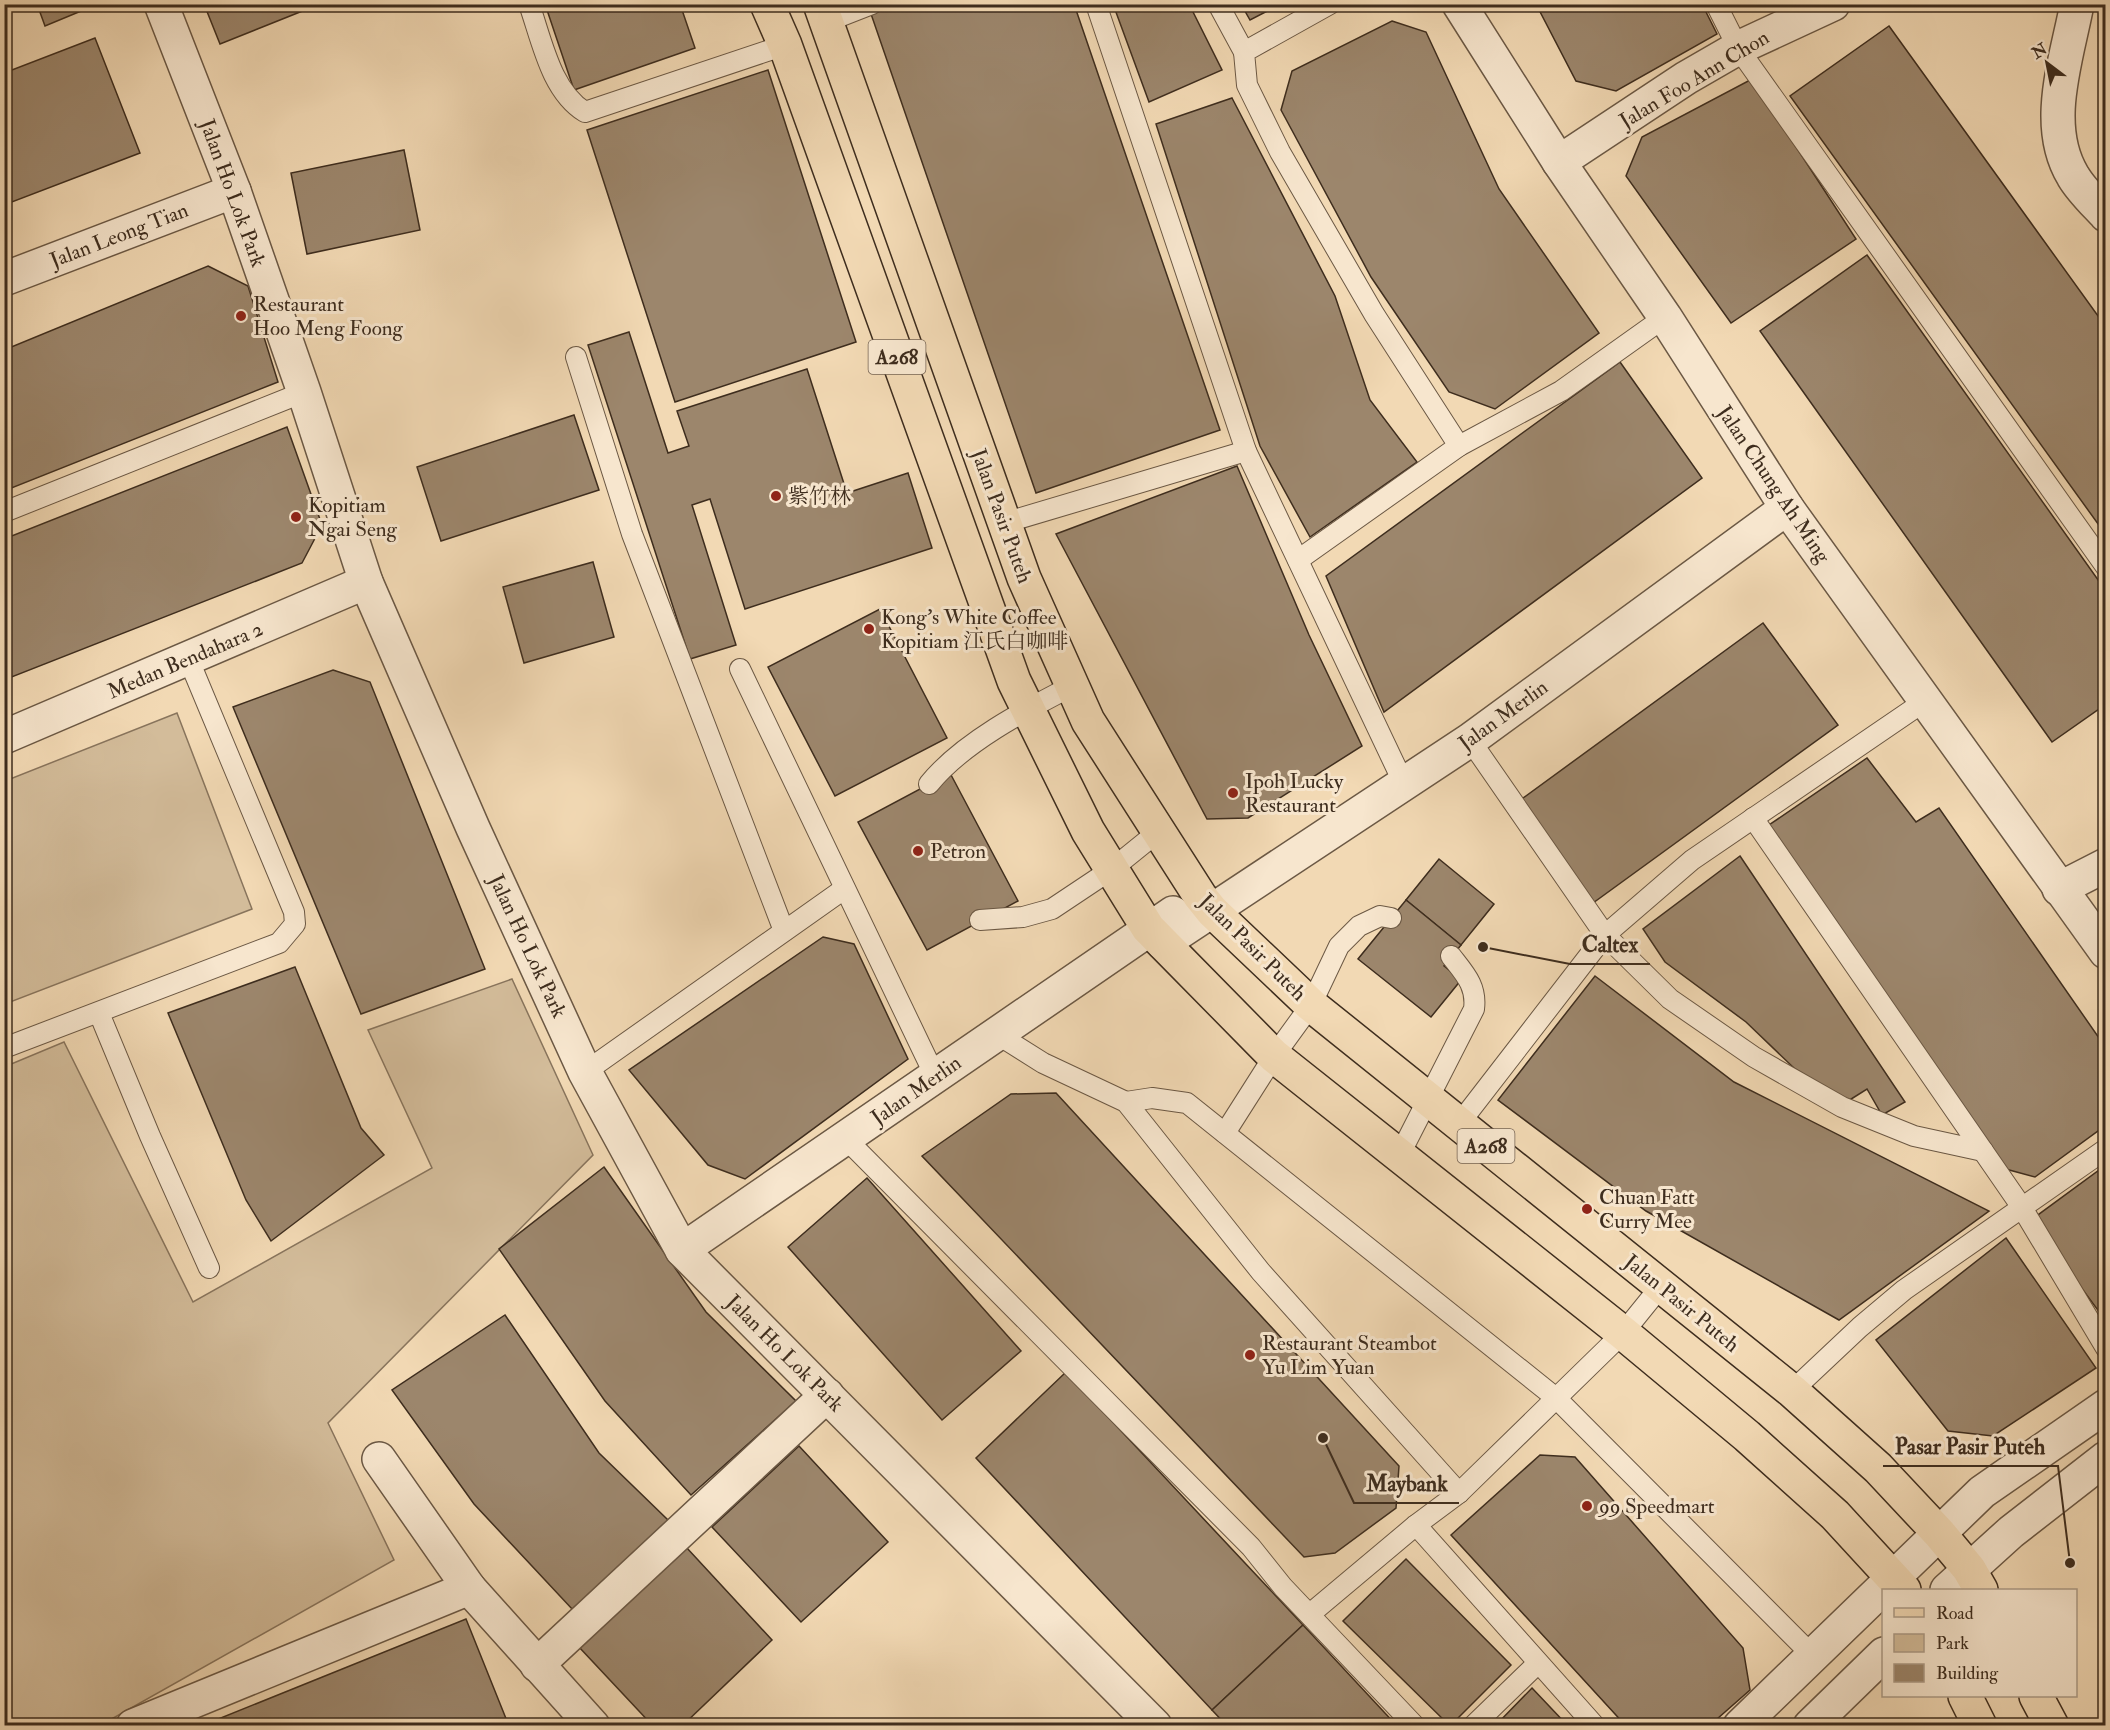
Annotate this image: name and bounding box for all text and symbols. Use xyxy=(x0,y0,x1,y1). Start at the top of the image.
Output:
street label: Jalan Foo Ann Chon xyxy=(1614,24,1774,135)
north arrow xyxy=(2017,33,2077,93)
text: N xyxy=(2027,38,2052,64)
street label: Jalan Ho Lok Park xyxy=(193,115,272,271)
street label: Jalan Leong Tian xyxy=(45,197,192,275)
place label: Restaurant Hoo Meng Foong xyxy=(253,291,404,342)
marker: Restaurant Hoo Meng Foong xyxy=(234,309,248,323)
road number: A268 xyxy=(868,340,926,374)
street label: Jalan Chung Ah Ming xyxy=(1710,399,1837,569)
street label: Jalan Pasir Puteh xyxy=(964,444,1038,587)
place label: 紫竹林 xyxy=(788,483,851,510)
marker: 紫竹林 xyxy=(769,489,783,503)
place label: Kopitiam Ngai Seng xyxy=(308,492,398,543)
marker: Kopitiam Ngai Seng xyxy=(289,510,303,524)
place label: Kong's White Coffee Kopitiam 江氏白咖啡 xyxy=(881,604,1068,655)
street label: Medan Bendahara 2 xyxy=(103,616,267,705)
marker: Kong's White Coffee Kopitiam 江氏白咖啡 xyxy=(862,622,876,636)
street label: Jalan Merlin xyxy=(1452,674,1554,758)
place label: Ipoh Lucky Restaurant xyxy=(1245,768,1344,819)
marker: Ipoh Lucky Restaurant xyxy=(1226,786,1240,800)
place label: Petron xyxy=(930,838,986,865)
marker: Petron xyxy=(911,844,925,858)
street label: Jalan Ho Lok Park xyxy=(482,869,573,1022)
street label: Jalan Pasir Puteh xyxy=(1193,887,1312,1007)
callout: Caltex xyxy=(1570,924,1650,964)
text: Caltex xyxy=(1582,931,1639,959)
street label: Jalan Merlin xyxy=(865,1049,967,1132)
road number: A268 xyxy=(1458,1129,1514,1163)
place label: Chuan Fatt Curry Mee xyxy=(1599,1184,1695,1235)
marker: Chuan Fatt Curry Mee xyxy=(1580,1202,1594,1216)
street label: Jalan Pasir Puteh xyxy=(1618,1248,1745,1358)
street label: Jalan Ho Lok Park xyxy=(719,1288,849,1418)
place label: Restaurant Steambot Yu Lim Yuan xyxy=(1262,1330,1437,1381)
marker: Restaurant Steambot Yu Lim Yuan xyxy=(1243,1348,1257,1362)
callout: Pasar Pasir Puteh xyxy=(1883,1426,2058,1466)
text: Pasar Pasir Puteh xyxy=(1895,1433,2046,1461)
callout: Maybank xyxy=(1354,1463,1459,1503)
text: Maybank xyxy=(1365,1470,1448,1499)
place label: 99 Speedmart xyxy=(1597,1493,1715,1520)
marker: 99 Speedmart xyxy=(1580,1499,1594,1513)
legend xyxy=(1882,1589,2077,1697)
text: Road xyxy=(1936,1602,1974,1625)
text: Park xyxy=(1936,1632,1969,1655)
text: Building xyxy=(1936,1662,1999,1685)

